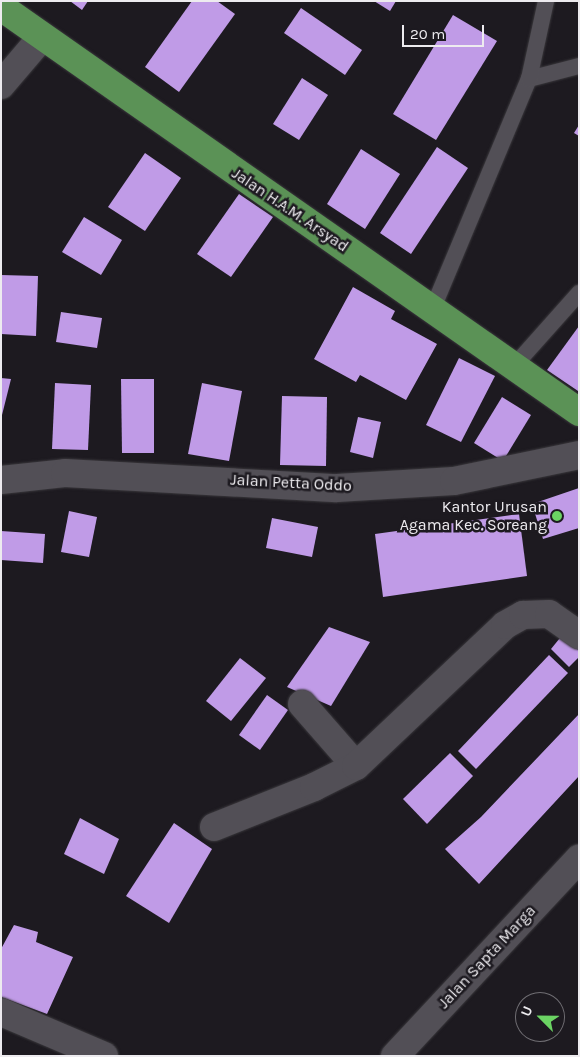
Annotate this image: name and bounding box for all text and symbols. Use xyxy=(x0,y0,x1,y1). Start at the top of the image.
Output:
scale bar xyxy=(405,15,488,47)
text: 20 m xyxy=(410,25,445,43)
street label: Jalan H.A.M. Arsyad xyxy=(228,164,352,256)
street label: Jalan Petta Oddo xyxy=(230,470,352,496)
place label: Kantor Urusan Agama Kec. Soreang xyxy=(400,497,547,535)
marker: Kantor Urusan Agama Kec. Soreang xyxy=(551,510,563,522)
street label: Jalan Sapta Marga xyxy=(434,901,540,1013)
north arrow xyxy=(515,992,565,1042)
text: U xyxy=(517,1004,536,1019)

